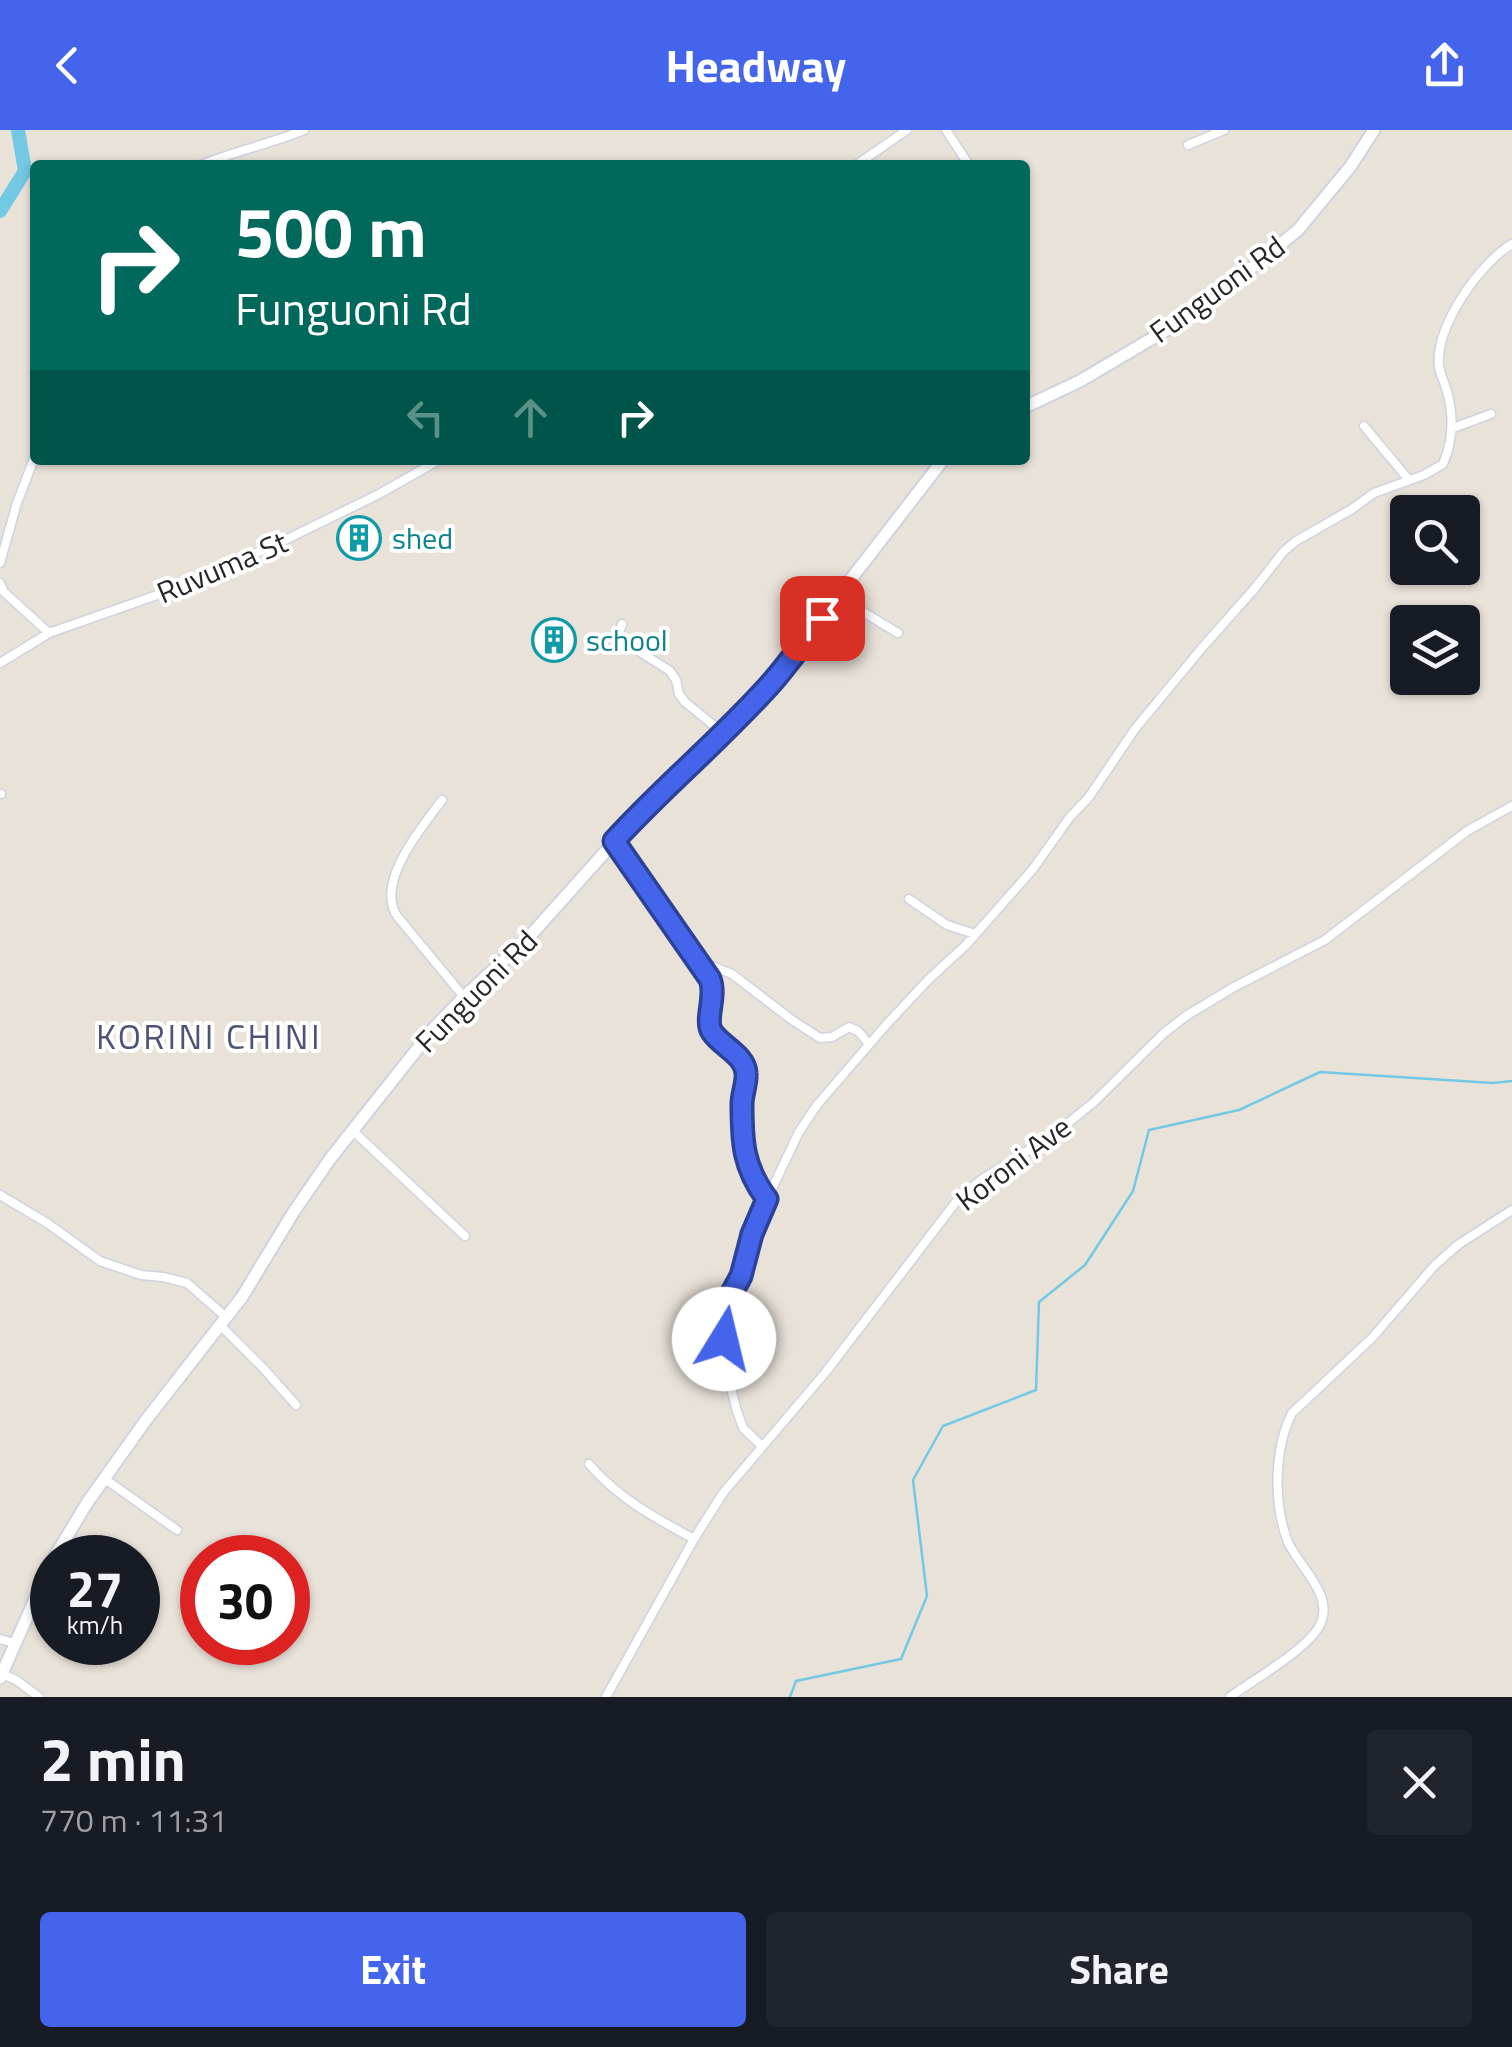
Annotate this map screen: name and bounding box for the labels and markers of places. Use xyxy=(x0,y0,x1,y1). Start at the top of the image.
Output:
building icon: shed xyxy=(336,515,382,561)
place label: shed xyxy=(392,515,453,561)
pin xyxy=(780,576,865,661)
building icon: school xyxy=(531,617,577,663)
place label: school xyxy=(586,617,668,663)

